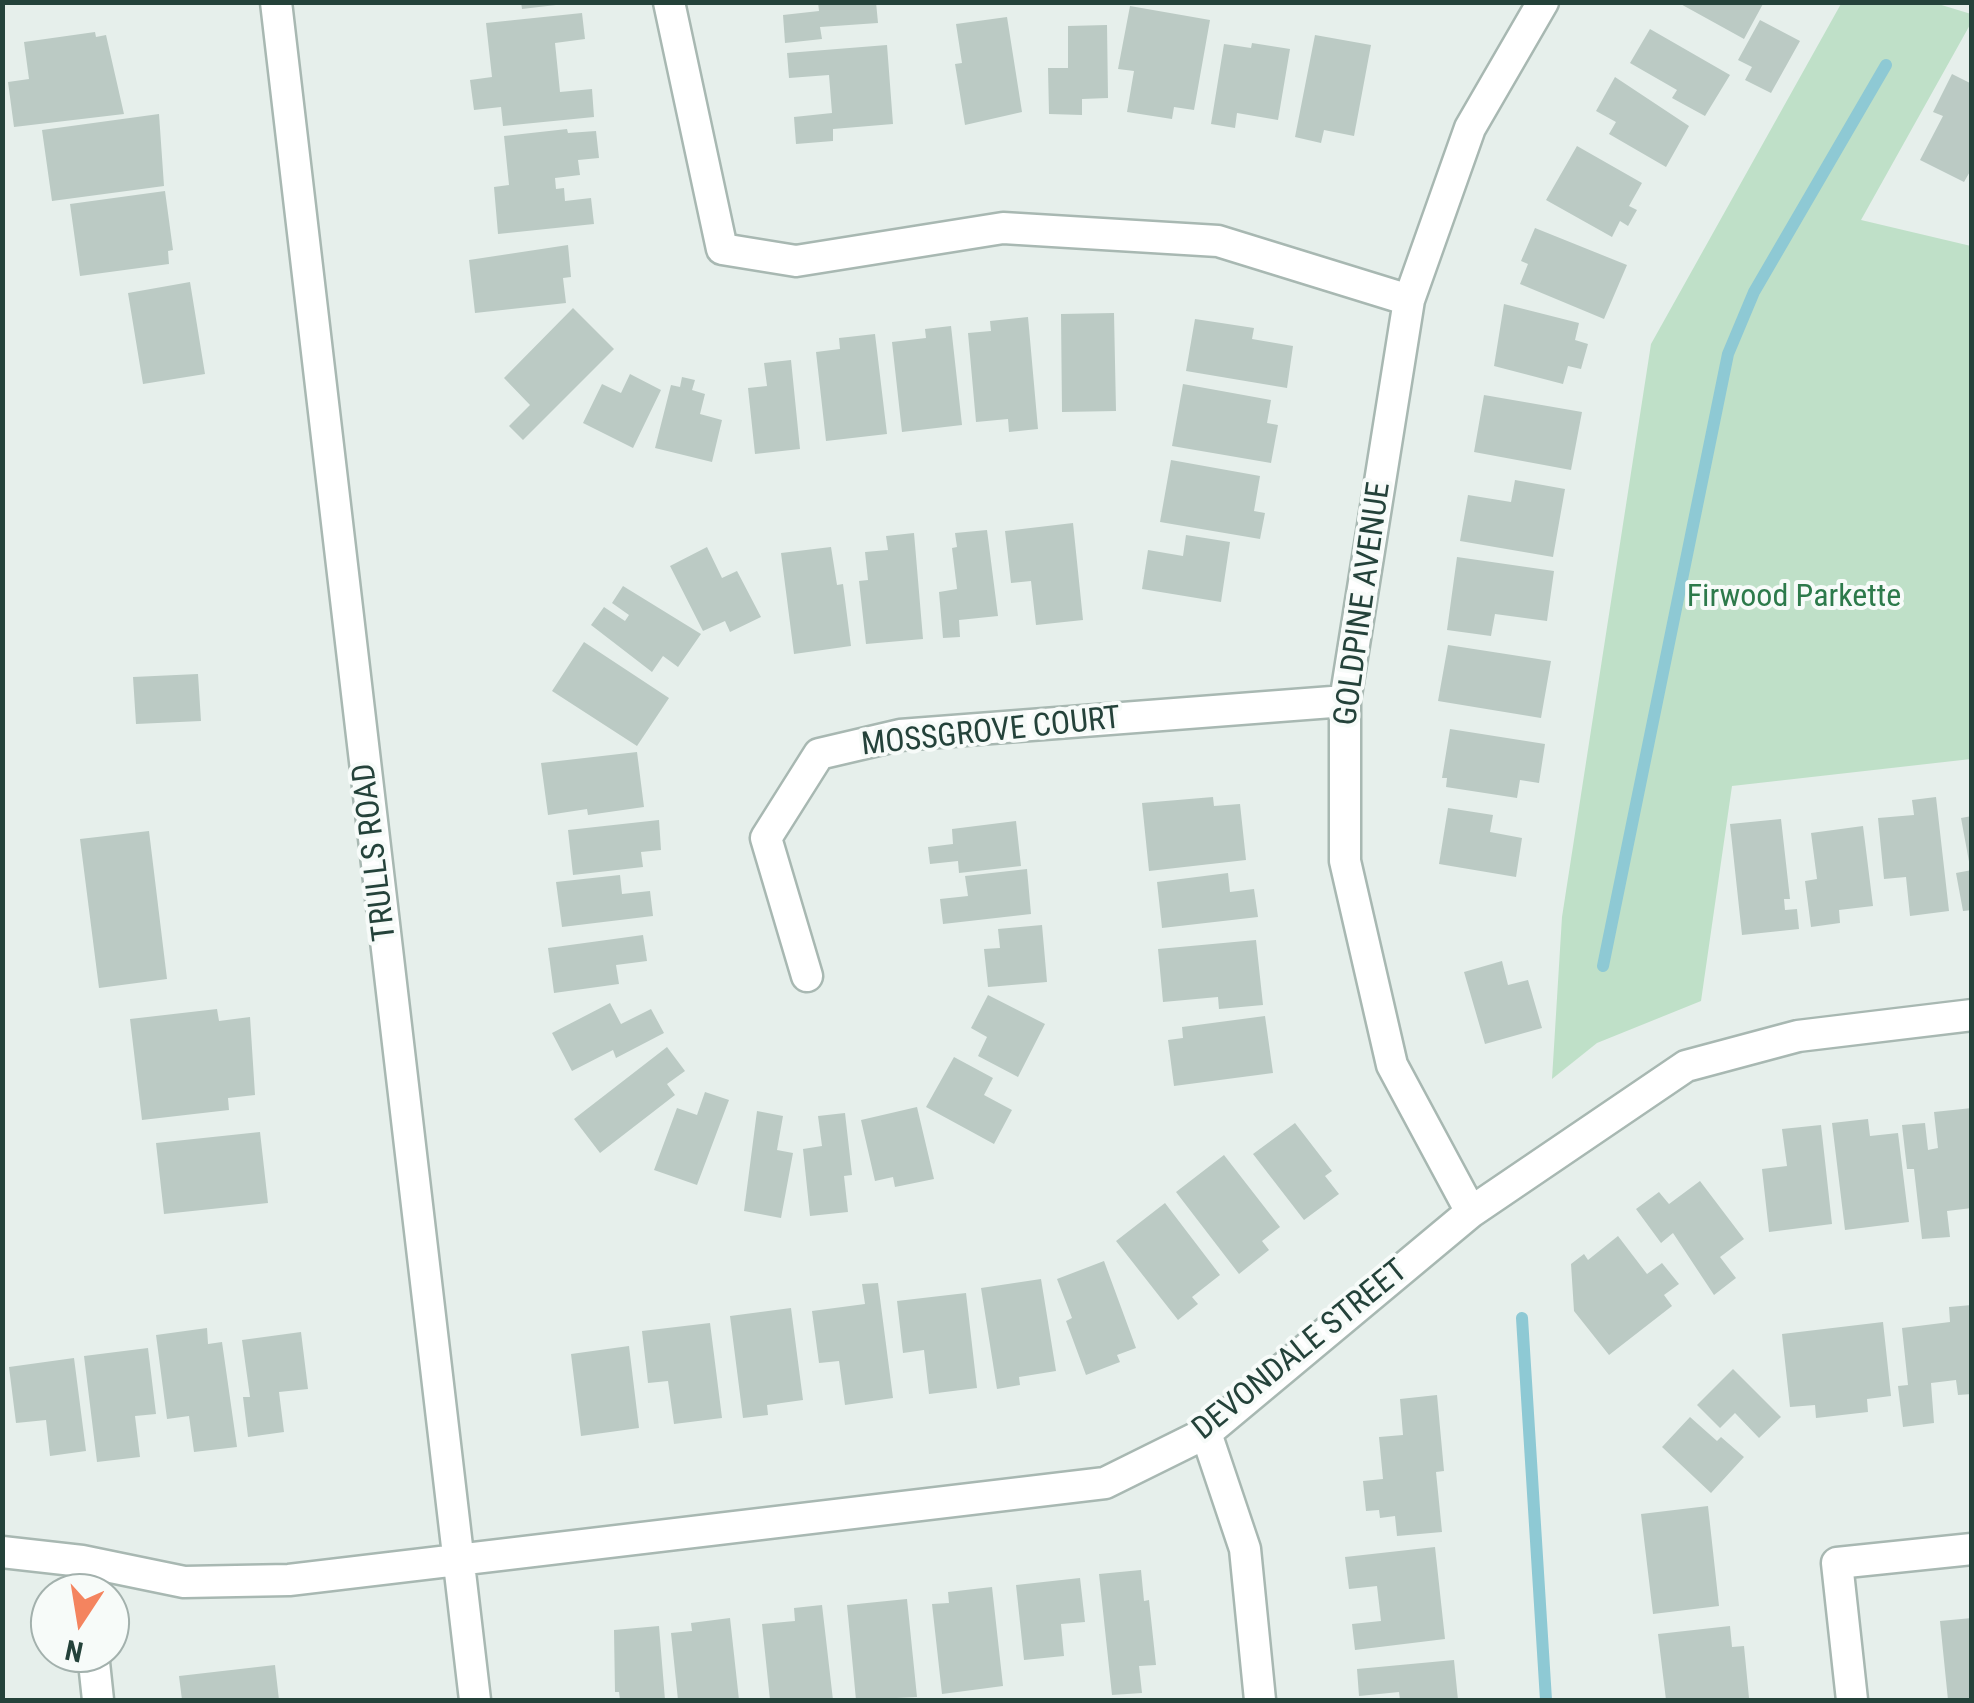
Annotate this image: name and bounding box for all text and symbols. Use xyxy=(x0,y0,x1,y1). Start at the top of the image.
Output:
street label: GOLDPINE AVENUE xyxy=(1328,480,1400,728)
park label: Firwood Parkette xyxy=(1687,579,1901,617)
street label: MOSSGROVE COURT xyxy=(860,700,1122,766)
street label: TRULLS ROAD xyxy=(346,761,406,943)
street label: DEVONDALE STREET xyxy=(1186,1253,1416,1449)
north arrow xyxy=(30,1573,130,1673)
text: N xyxy=(62,1633,86,1669)

